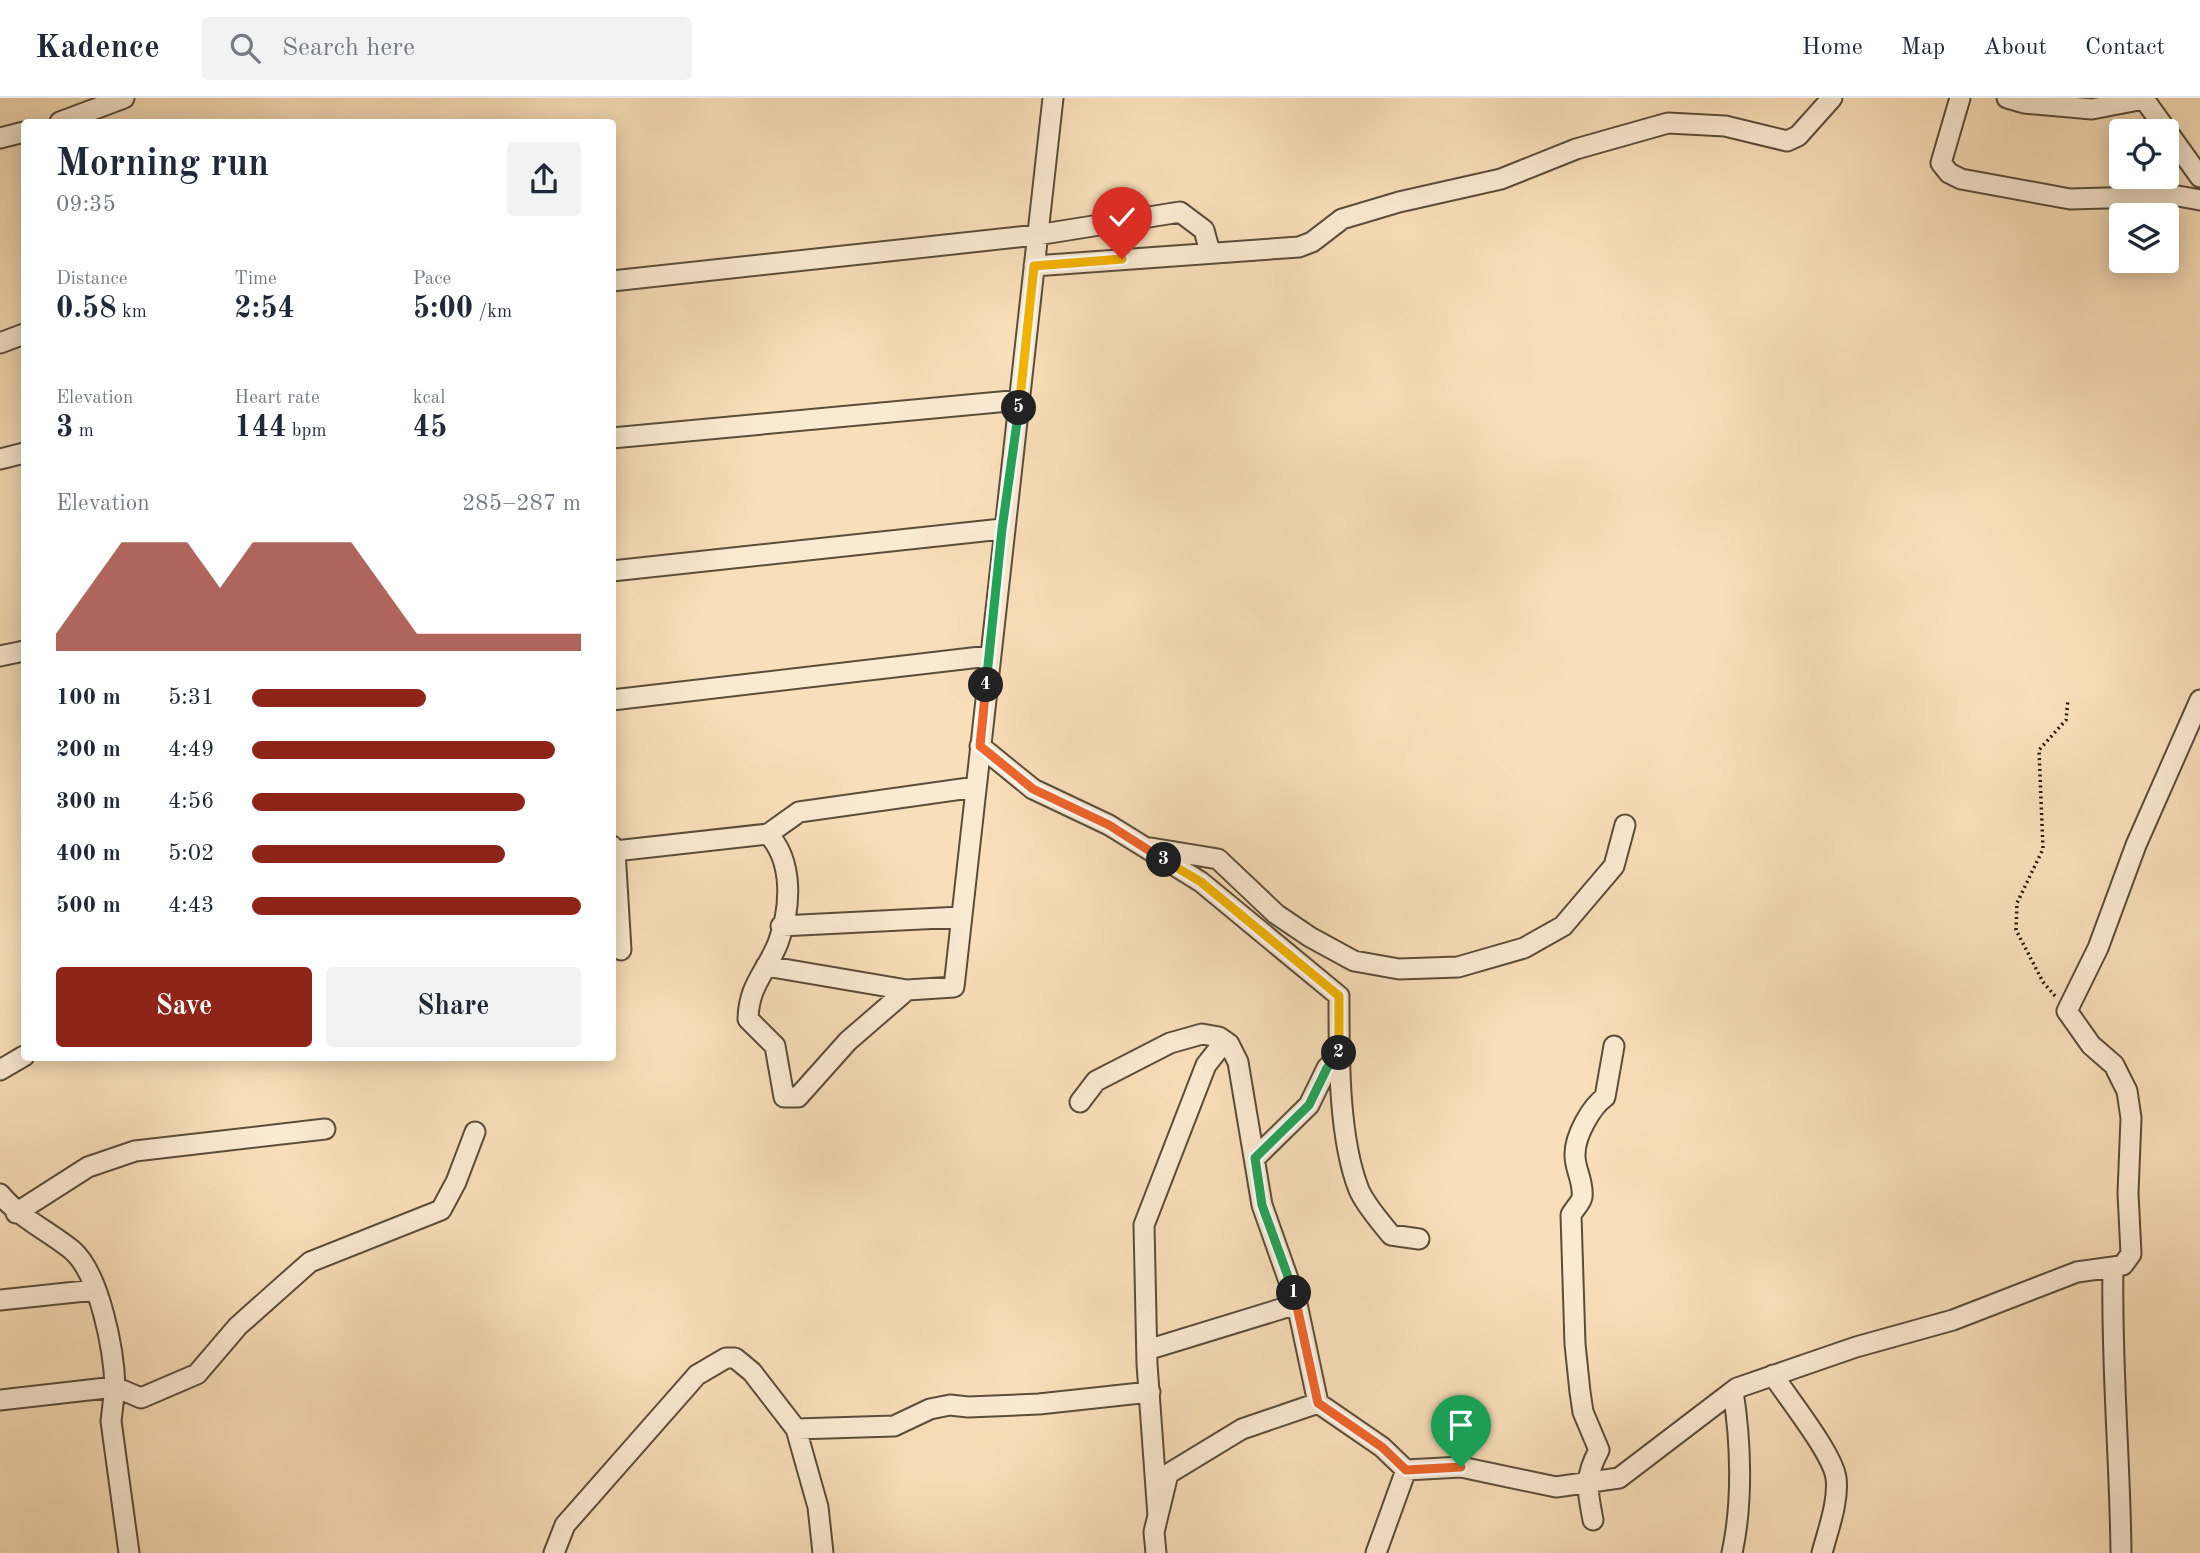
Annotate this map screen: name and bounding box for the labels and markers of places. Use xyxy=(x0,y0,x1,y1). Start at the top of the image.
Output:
pin xyxy=(1092,187,1152,259)
pin: 5 xyxy=(1002,390,1036,426)
pin: 4 xyxy=(968,668,1004,702)
pin: 3 xyxy=(1146,842,1182,878)
pin: 2 xyxy=(1322,1035,1356,1070)
pin: 1 xyxy=(1276,1276,1312,1310)
pin xyxy=(1431,1395,1491,1467)

